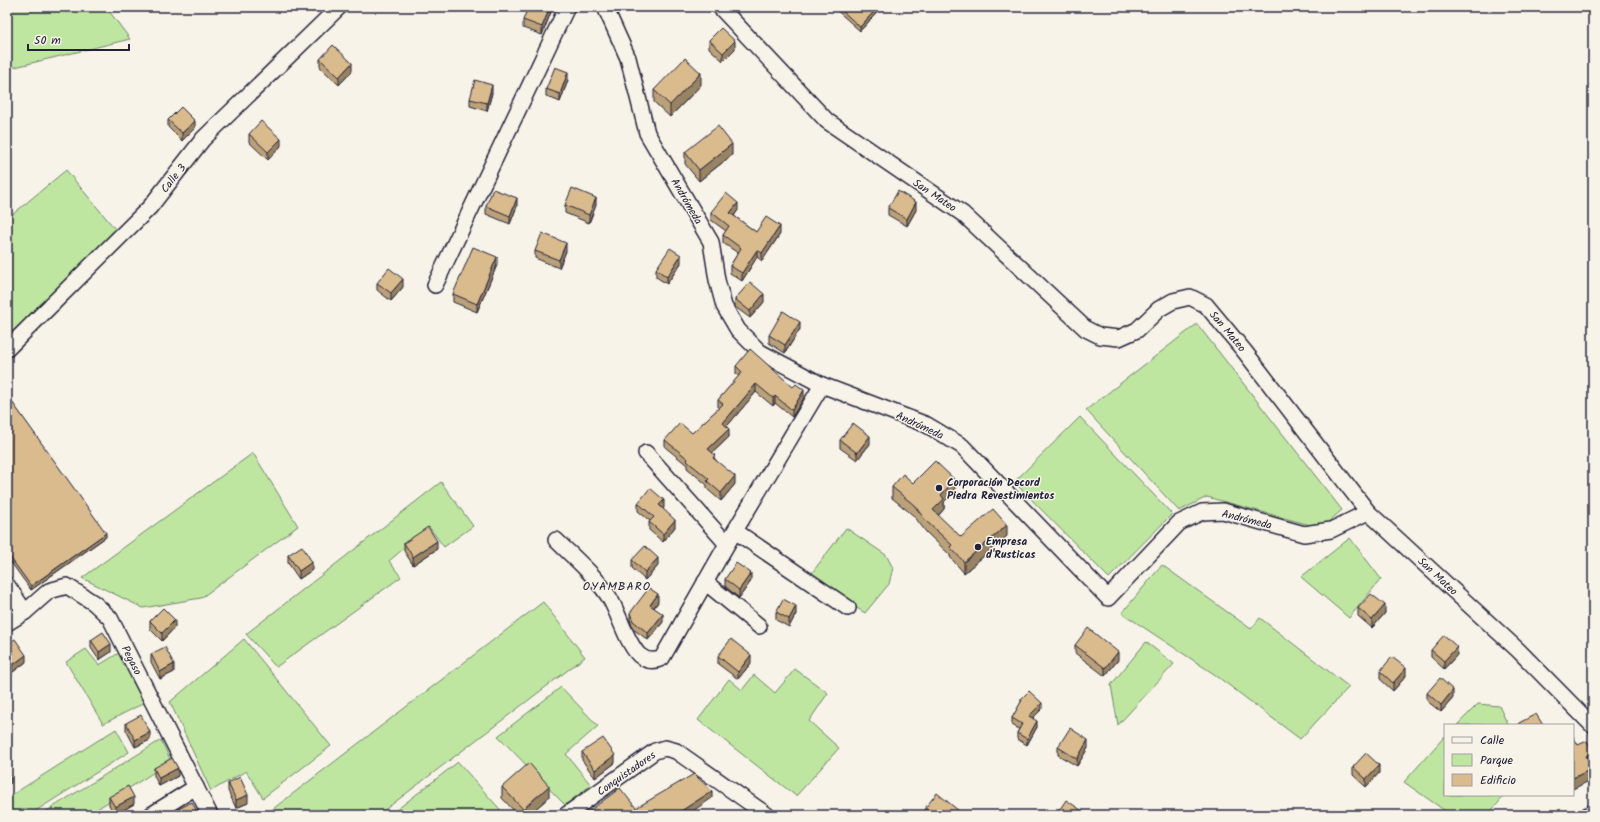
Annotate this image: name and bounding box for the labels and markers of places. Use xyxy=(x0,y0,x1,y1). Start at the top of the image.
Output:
place label: Corporación Decord Piedra Revestimientos xyxy=(947,474,1055,505)
marker: Corporación Decord Piedra Revestimientos xyxy=(934,483,944,493)
place label: Empresa d'Rusticas xyxy=(986,533,1036,564)
marker: Empresa d'Rusticas xyxy=(973,542,983,552)

